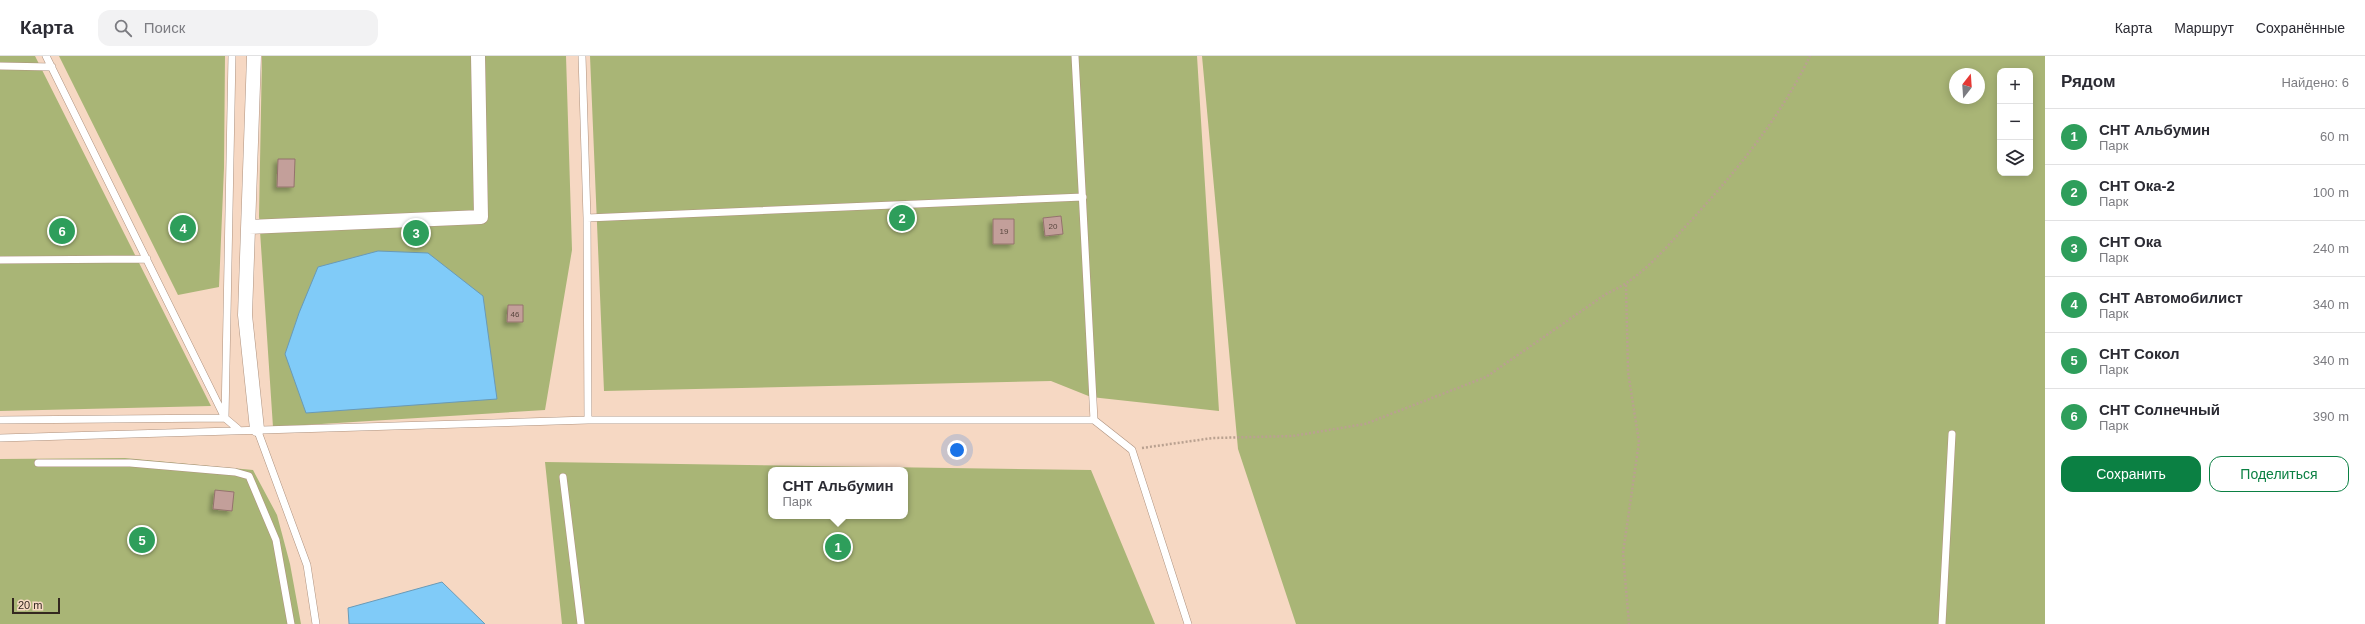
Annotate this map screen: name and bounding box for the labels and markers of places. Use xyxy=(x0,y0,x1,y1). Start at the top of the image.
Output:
pin: 2 xyxy=(889,203,915,233)
pin: 4 xyxy=(170,213,196,243)
pin: 6 xyxy=(49,216,75,246)
pin: 3 xyxy=(403,218,429,248)
pin: 5 xyxy=(129,525,155,555)
pin: 1 xyxy=(825,532,851,562)

